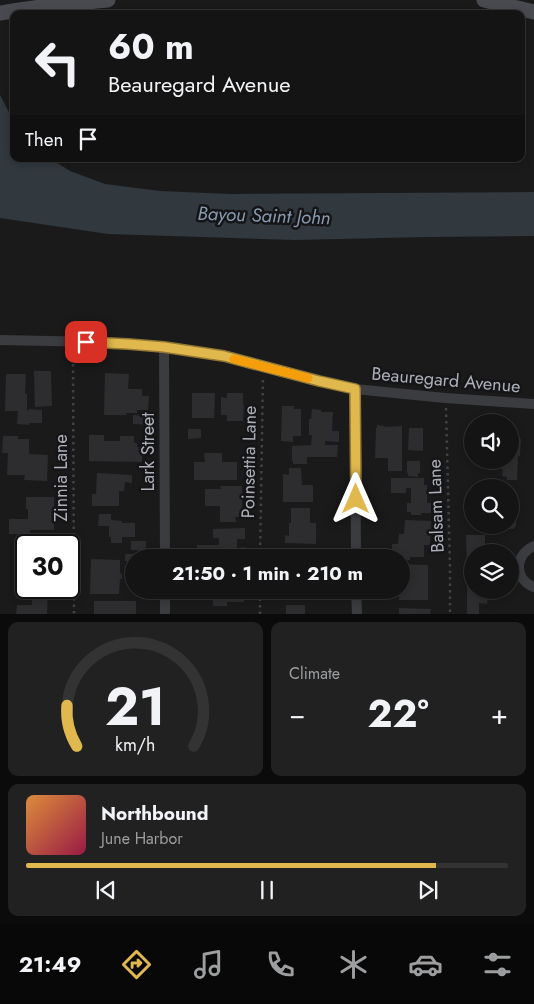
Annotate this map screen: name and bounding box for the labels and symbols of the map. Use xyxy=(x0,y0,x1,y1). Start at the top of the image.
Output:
water label: Bayou Saint John xyxy=(197,200,331,231)
pin xyxy=(65,321,107,363)
street label: Beauregard Avenue xyxy=(370,361,522,399)
street label: Poinsettia Lane xyxy=(235,405,263,519)
street label: Lark Street xyxy=(135,412,161,492)
street label: Zinnia Lane xyxy=(48,434,74,522)
street label: Balsam Lane xyxy=(421,459,451,553)
position arrow xyxy=(329,472,381,524)
speed limit sign: 30 xyxy=(15,534,80,599)

